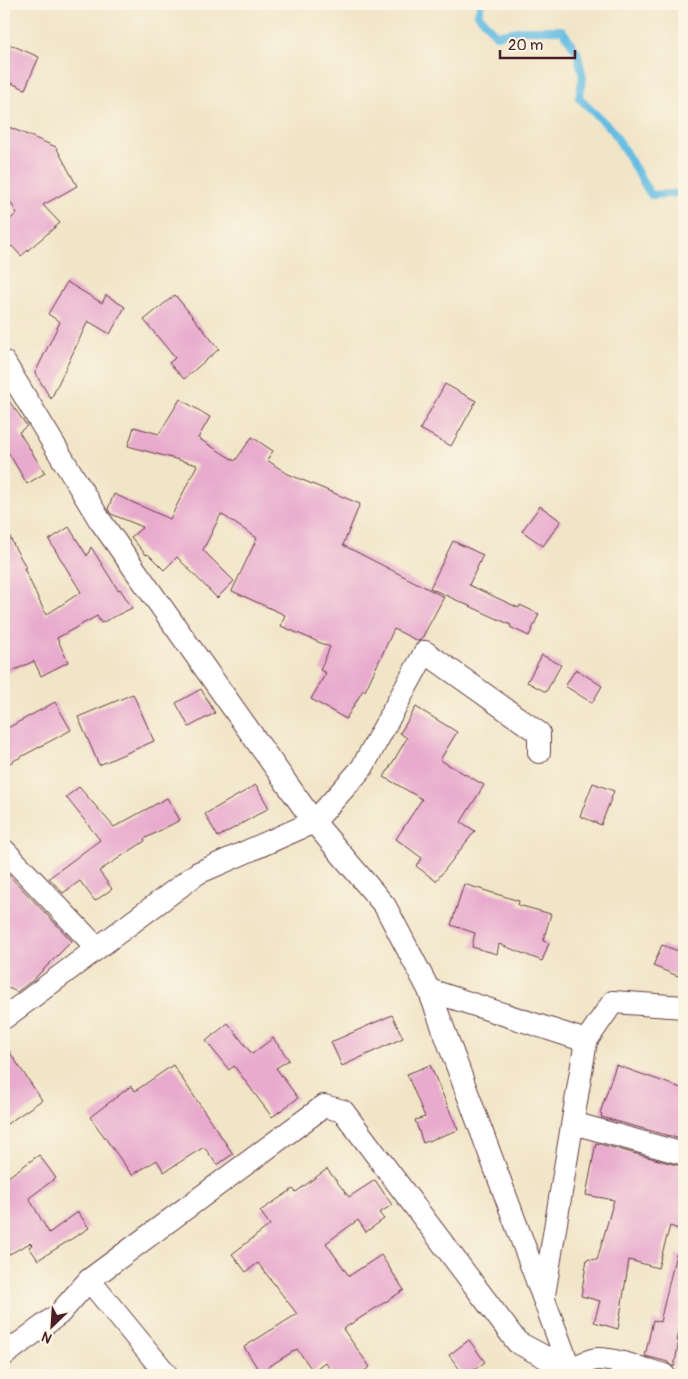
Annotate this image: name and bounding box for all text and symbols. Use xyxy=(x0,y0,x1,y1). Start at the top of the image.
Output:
scale bar xyxy=(500,28,576,60)
text: 20 m xyxy=(508,36,543,55)
north arrow xyxy=(28,1302,78,1352)
text: N xyxy=(39,1328,55,1347)

